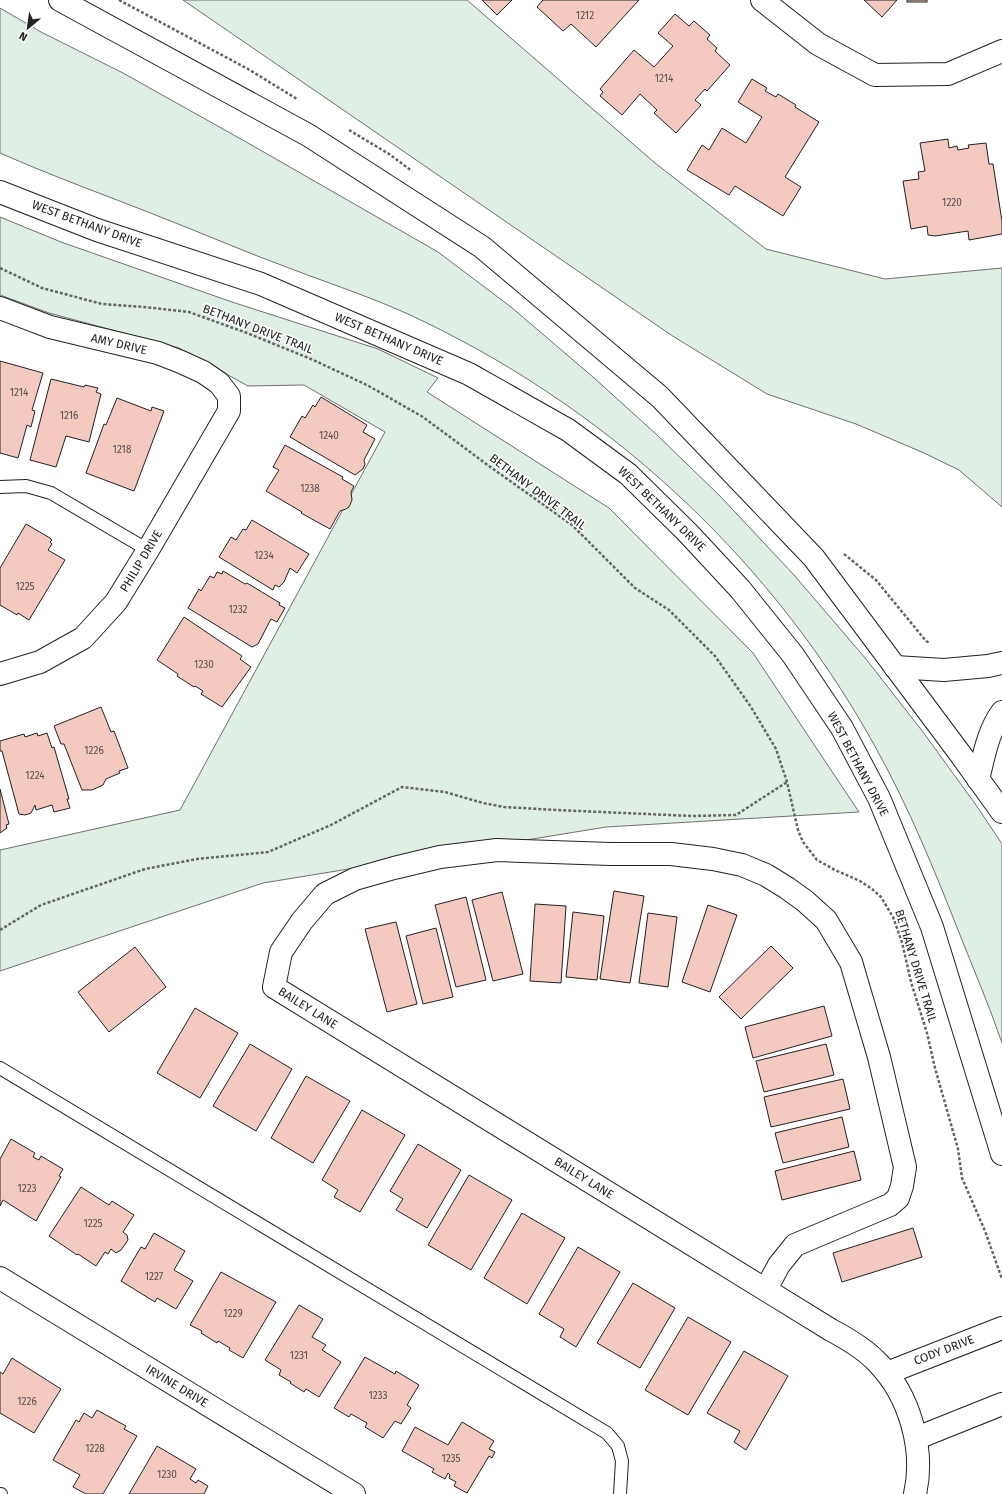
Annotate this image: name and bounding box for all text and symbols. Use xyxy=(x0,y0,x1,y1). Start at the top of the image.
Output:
north arrow xyxy=(8,8,48,48)
house number: 1212 xyxy=(576,10,594,22)
text: N xyxy=(17,29,30,44)
house number: 1214 xyxy=(655,73,674,85)
house number: 1220 xyxy=(942,197,962,209)
street label: WEST BETHANY DRIVE xyxy=(30,198,144,250)
street label: BETHANY DRIVE TRAIL xyxy=(201,301,315,357)
street label: WEST BETHANY DRIVE xyxy=(333,310,445,368)
street label: AMY DRIVE xyxy=(89,331,149,357)
house number: 1214 xyxy=(10,387,29,399)
house number: 1216 xyxy=(60,410,78,422)
house number: 1240 xyxy=(319,430,339,442)
house number: 1218 xyxy=(113,444,132,456)
street label: BETHANY DRIVE TRAIL xyxy=(487,451,589,533)
street label: WEST BETHANY DRIVE xyxy=(615,464,709,554)
house number: 1238 xyxy=(300,483,320,495)
street label: PHILIP DRIVE xyxy=(117,527,165,595)
house number: 1234 xyxy=(254,550,274,562)
house number: 1225 xyxy=(15,581,35,593)
house number: 1232 xyxy=(228,604,248,616)
house number: 1230 xyxy=(194,659,214,671)
street label: WEST BETHANY DRIVE xyxy=(824,709,892,819)
house number: 1226 xyxy=(84,745,104,757)
house number: 1224 xyxy=(25,770,45,782)
street label: BETHANY DRIVE TRAIL xyxy=(892,908,940,1024)
street label: BAILEY LANE xyxy=(276,984,340,1032)
street label: BAILEY LANE xyxy=(552,1154,616,1202)
house number: 1223 xyxy=(17,1183,37,1195)
house number: 1225 xyxy=(83,1218,103,1230)
house number: 1227 xyxy=(145,1271,164,1283)
house number: 1229 xyxy=(223,1308,243,1320)
street label: CODY DRIVE xyxy=(912,1332,976,1368)
house number: 1231 xyxy=(290,1350,308,1362)
street label: IRVINE DRIVE xyxy=(143,1362,211,1410)
house number: 1233 xyxy=(368,1390,388,1402)
house number: 1226 xyxy=(17,1396,37,1408)
house number: 1228 xyxy=(85,1443,105,1455)
house number: 1235 xyxy=(441,1453,461,1465)
house number: 1230 xyxy=(157,1469,177,1481)

